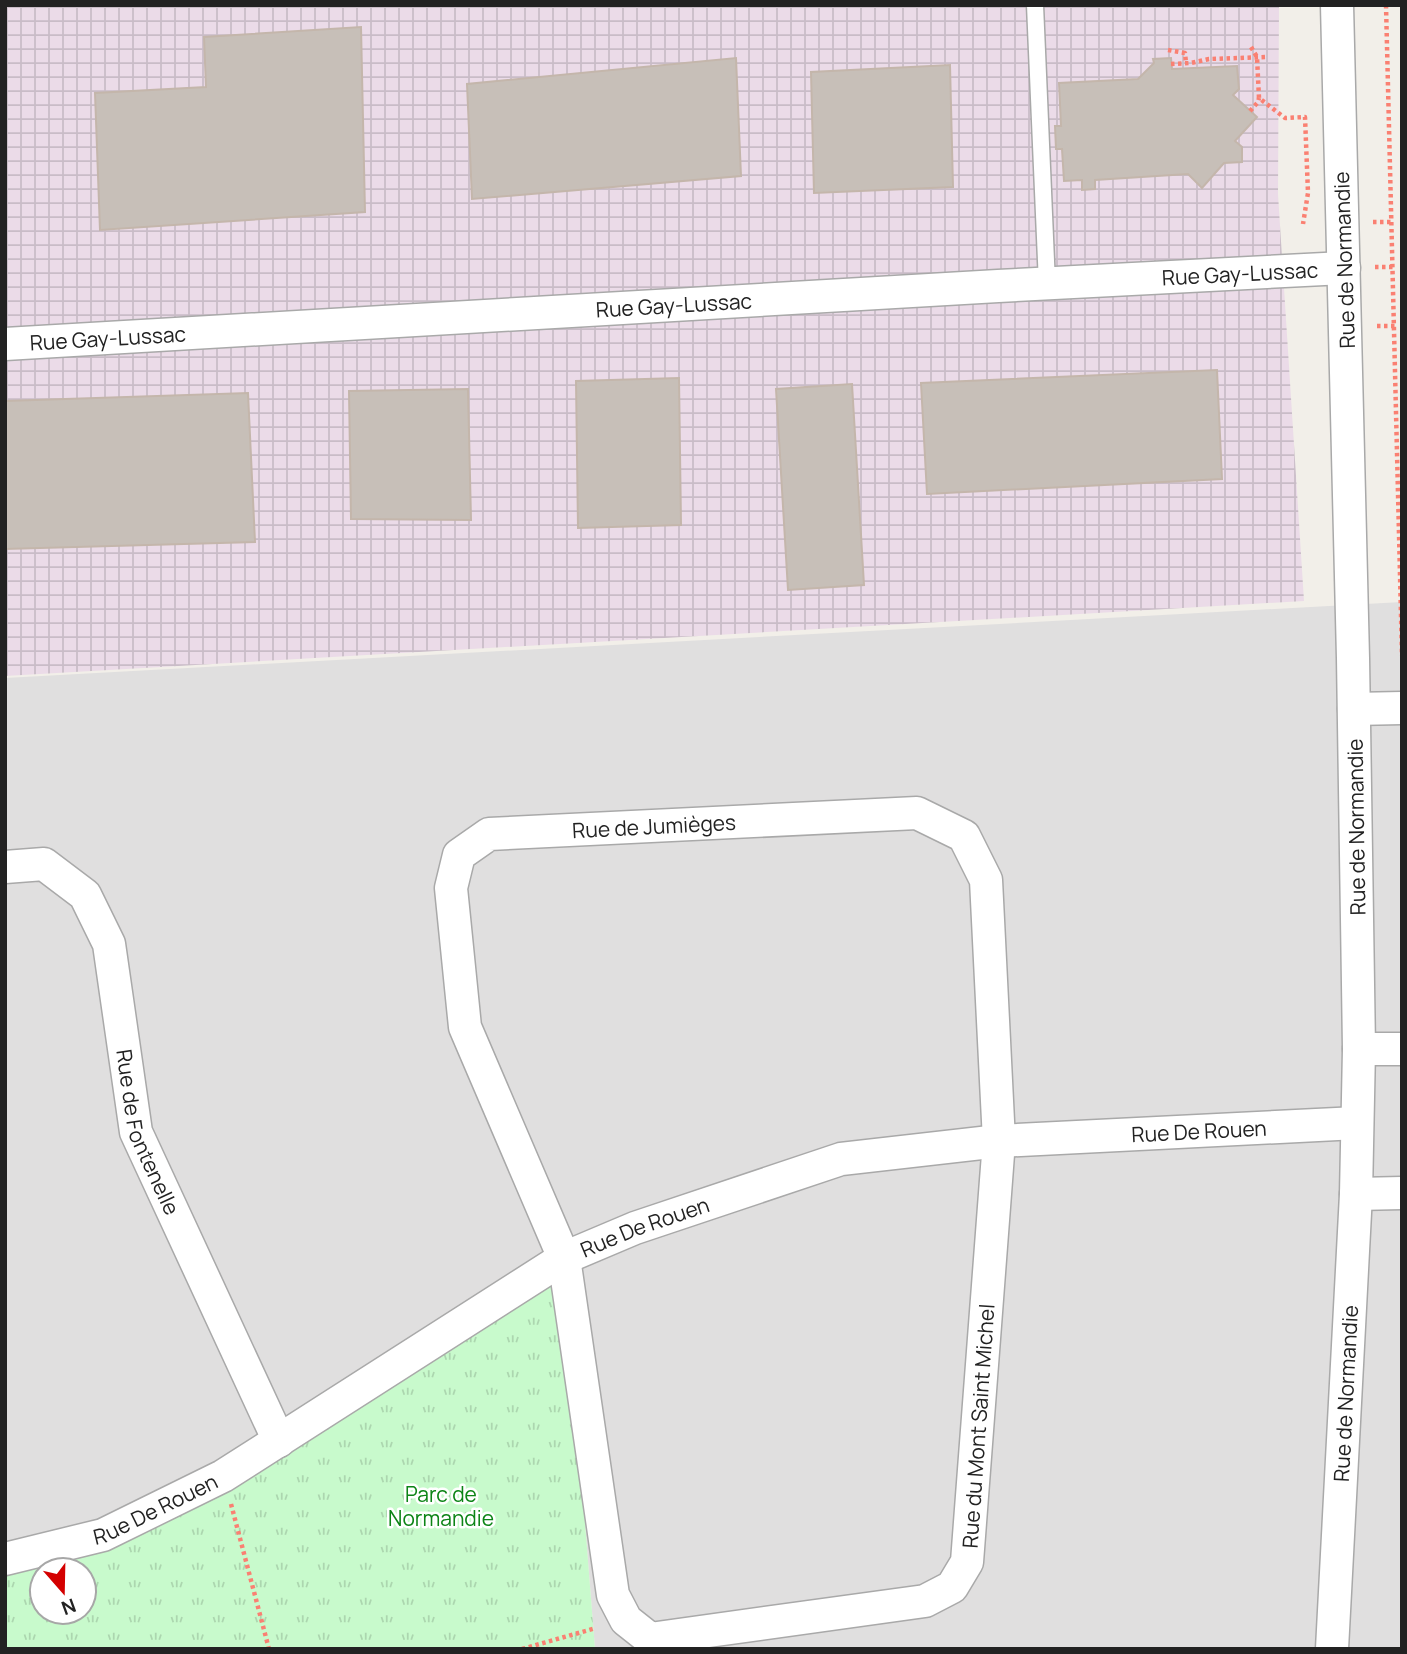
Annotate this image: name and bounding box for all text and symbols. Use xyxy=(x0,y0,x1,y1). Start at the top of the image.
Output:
street label: Rue de Normandie xyxy=(1327,171,1361,349)
street label: Rue Gay-Lussac xyxy=(1161,255,1319,291)
street label: Rue Gay-Lussac xyxy=(595,286,753,323)
street label: Rue Gay-Lussac xyxy=(29,319,187,357)
street label: Rue de Normandie xyxy=(1340,738,1372,916)
street label: Rue de Jumièges xyxy=(571,808,737,844)
street label: Rue de Fontenelle xyxy=(110,1047,186,1219)
street label: Rue De Rouen xyxy=(1131,1114,1267,1148)
street label: Rue De Rouen xyxy=(576,1190,713,1264)
street label: Rue du Mont Saint Michel xyxy=(955,1303,1001,1549)
street label: Rue de Normandie xyxy=(1327,1304,1364,1483)
street label: Rue De Rouen xyxy=(90,1467,222,1551)
park label: Parc de Normandie xyxy=(388,1480,494,1532)
north arrow xyxy=(28,1556,98,1626)
text: N xyxy=(58,1592,80,1622)

